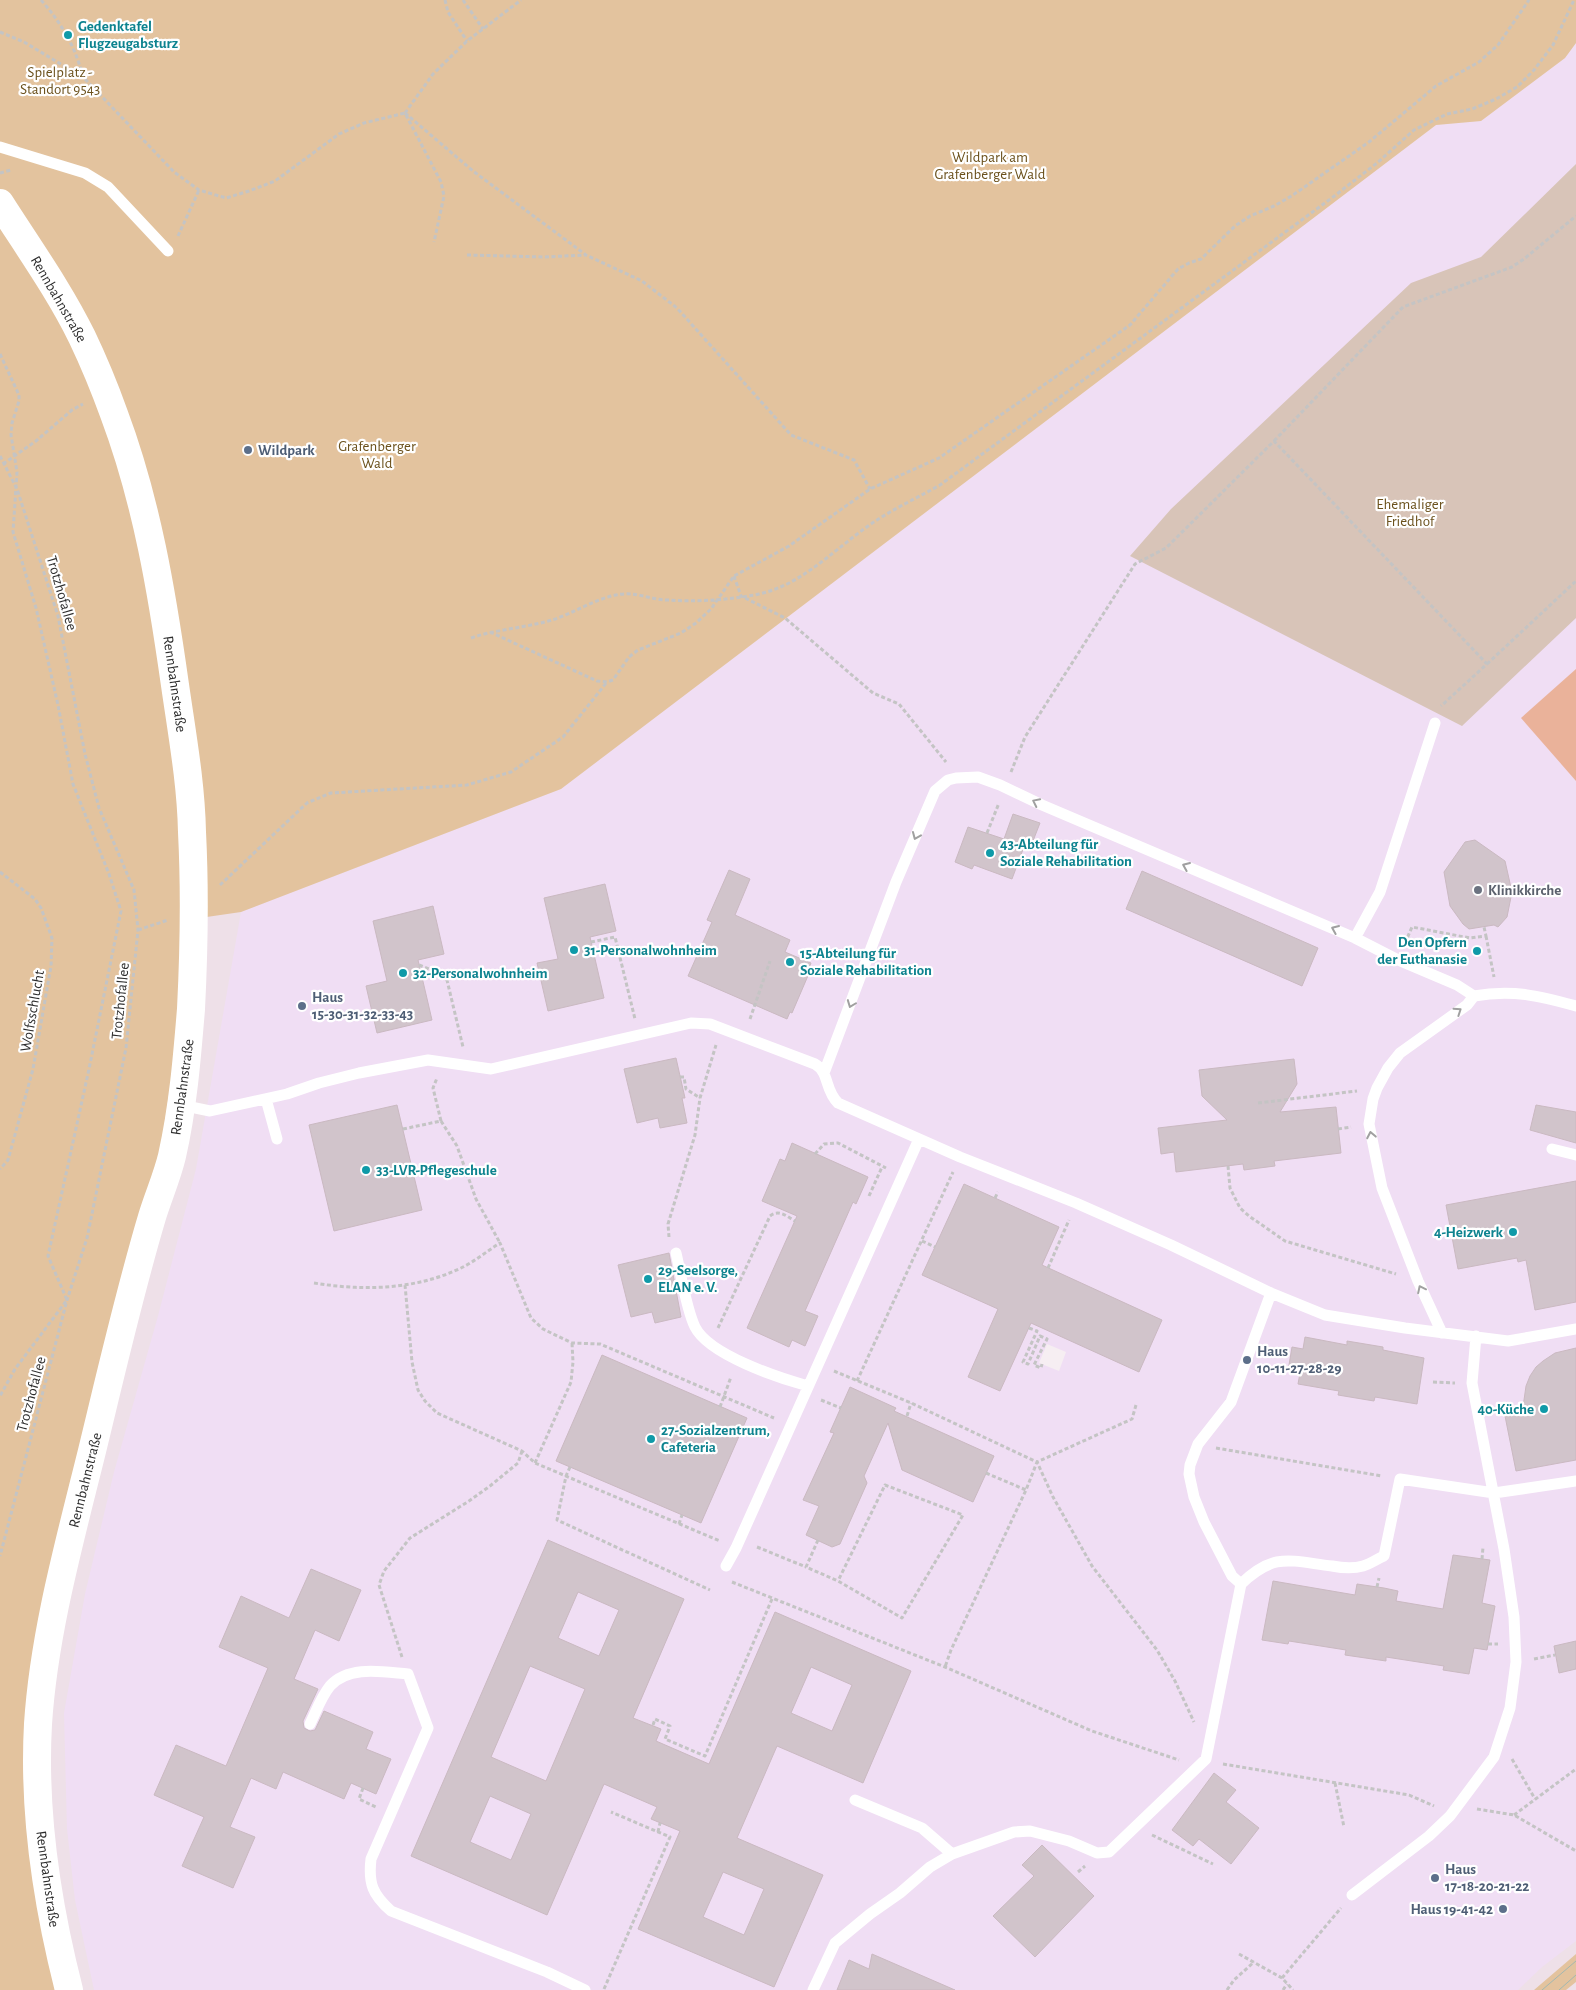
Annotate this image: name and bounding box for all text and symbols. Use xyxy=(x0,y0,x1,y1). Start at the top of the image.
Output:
place label: Gedenktafel Flugzeugabsturz xyxy=(78,19,178,51)
marker: Gedenktafel Flugzeugabsturz xyxy=(62,29,74,41)
park label: Spielplatz - Standort 9543 xyxy=(20,65,100,97)
park label: Wildpark am Grafenberger Wald xyxy=(934,150,1046,182)
street label: Rennbahnstraße xyxy=(28,253,89,345)
park label: Grafenberger Wald xyxy=(338,439,416,471)
place label: Wildpark xyxy=(258,443,315,458)
marker: Wildpark xyxy=(242,444,254,456)
park label: Ehemaliger Friedhof xyxy=(1376,497,1444,529)
street label: Trotzhofallee xyxy=(44,554,79,632)
street label: Rennbahnstraße xyxy=(160,635,189,733)
one-way arrow xyxy=(1032,798,1041,808)
one-way arrow xyxy=(911,831,922,840)
place label: 43-Abteilung für Soziale Rehabilitation xyxy=(1000,837,1132,869)
marker: 43-Abteilung für Soziale Rehabilitation xyxy=(984,847,996,859)
one-way arrow xyxy=(1182,862,1191,872)
place label: Klinikkirche xyxy=(1488,883,1561,898)
marker: Klinikkirche xyxy=(1472,884,1484,896)
one-way arrow xyxy=(1331,925,1340,936)
place label: Den Opfern der Euthanasie xyxy=(1377,935,1467,967)
place label: 31-Personalwohnheim xyxy=(584,943,717,958)
marker: 31-Personalwohnheim xyxy=(568,944,580,956)
marker: Den Opfern der Euthanasie xyxy=(1471,945,1483,957)
place label: 15-Abteilung für Soziale Rehabilitation xyxy=(800,946,932,978)
marker: 15-Abteilung für Soziale Rehabilitation xyxy=(784,956,796,968)
street label: Trotzhofallee xyxy=(109,962,132,1040)
place label: 32-Personalwohnheim xyxy=(413,966,548,981)
marker: 32-Personalwohnheim xyxy=(397,967,409,979)
street label: Wolfsschlucht xyxy=(18,969,47,1053)
place label: Haus 15-30-31-32-33-43 xyxy=(312,990,413,1022)
one-way arrow xyxy=(847,999,857,1008)
marker: Haus 15-30-31-32-33-43 xyxy=(296,1000,308,1012)
one-way arrow xyxy=(1453,1008,1462,1017)
street label: Rennbahnstraße xyxy=(168,1038,197,1136)
one-way arrow xyxy=(1366,1131,1377,1139)
place label: 33-LVR-Pflegeschule xyxy=(376,1163,497,1178)
marker: 33-LVR-Pflegeschule xyxy=(360,1164,372,1176)
place label: 4-Heizwerk xyxy=(1434,1225,1504,1240)
marker: 4-Heizwerk xyxy=(1507,1226,1519,1238)
place label: 29-Seelsorge, ELAN e. V. xyxy=(658,1263,738,1295)
marker: 29-Seelsorge, ELAN e. V. xyxy=(642,1273,654,1285)
one-way arrow xyxy=(1417,1285,1428,1294)
place label: Haus 10-11-27-28-29 xyxy=(1257,1344,1342,1376)
marker: Haus 10-11-27-28-29 xyxy=(1241,1354,1253,1366)
street label: Trotzhofallee xyxy=(14,1355,49,1433)
place label: 40-Küche xyxy=(1477,1402,1534,1417)
marker: 40-Küche xyxy=(1538,1403,1550,1415)
place label: 27-Sozialzentrum, Cafeteria xyxy=(661,1423,770,1455)
street label: Rennbahnstraße xyxy=(66,1431,105,1529)
marker: 27-Sozialzentrum, Cafeteria xyxy=(645,1433,657,1445)
street label: Rennbahnstraße xyxy=(33,1830,62,1928)
place label: Haus 17-18-20-21-22 xyxy=(1445,1862,1529,1894)
marker: Haus 17-18-20-21-22 xyxy=(1429,1872,1441,1884)
place label: Haus 19-41-42 xyxy=(1410,1902,1493,1917)
marker: Haus 19-41-42 xyxy=(1497,1903,1509,1915)

